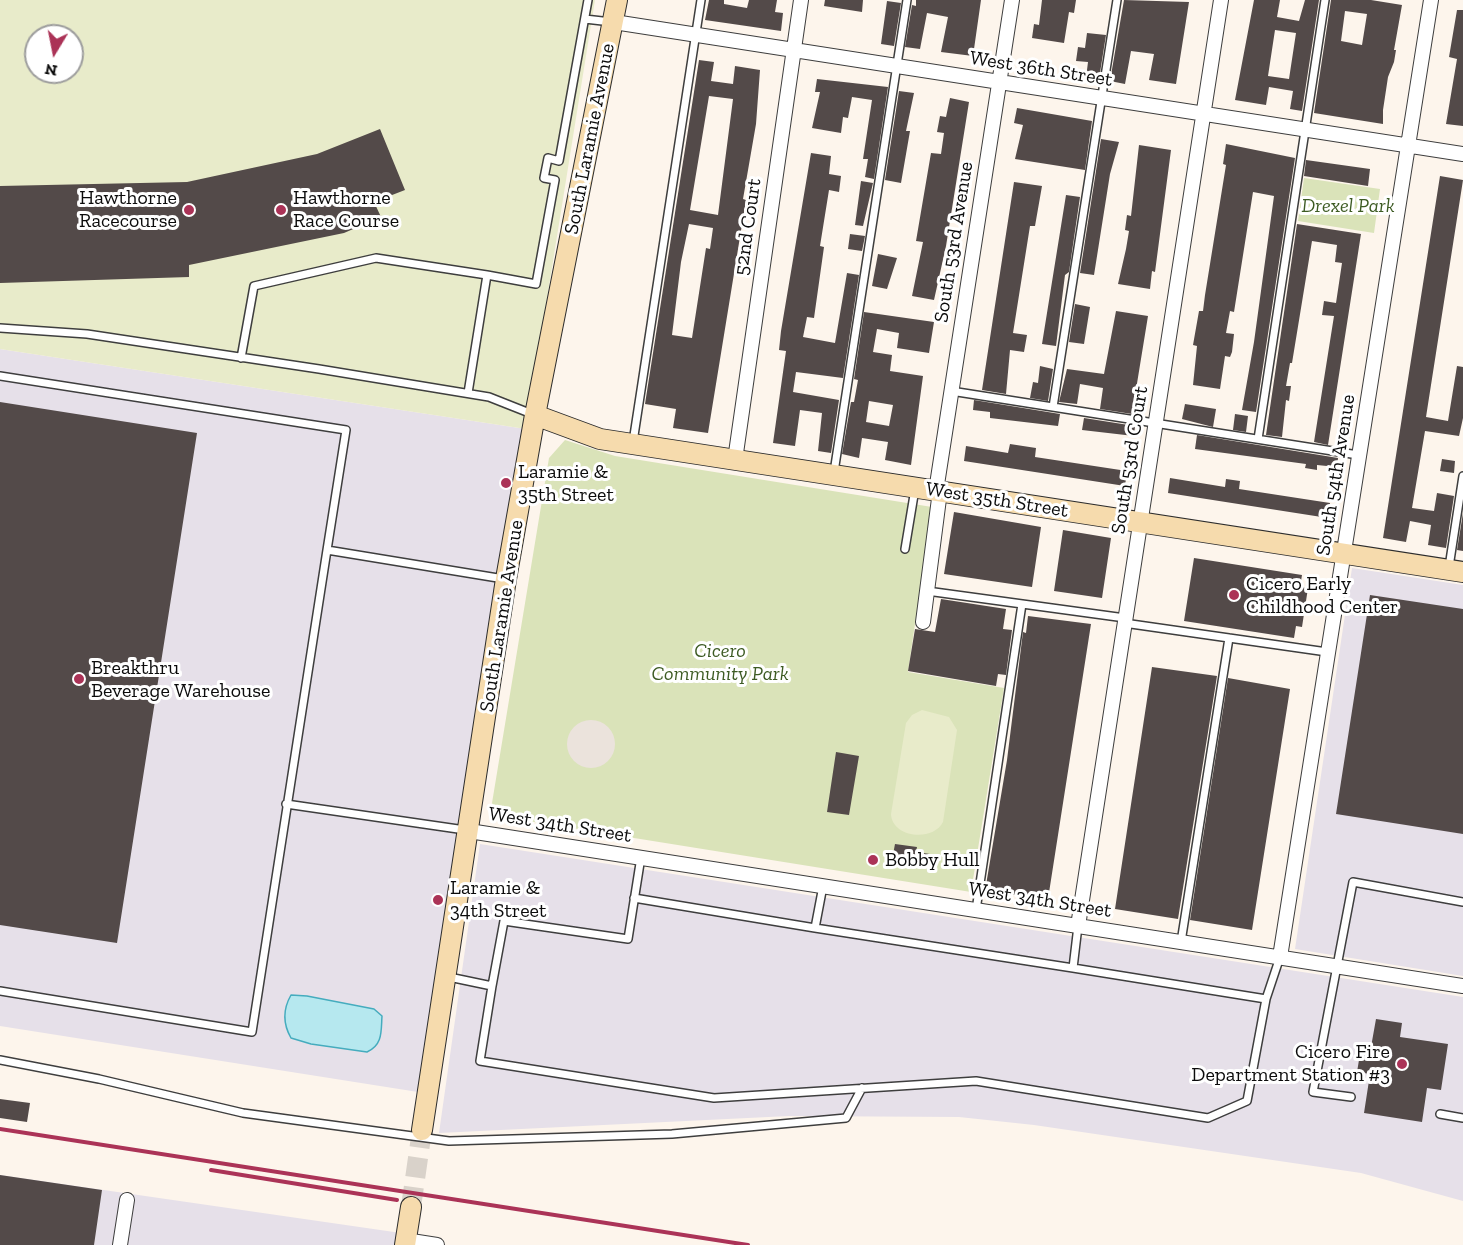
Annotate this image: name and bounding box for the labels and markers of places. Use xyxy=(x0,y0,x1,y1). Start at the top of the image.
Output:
place label: Hawthorne Racecourse xyxy=(79,186,177,233)
place label: Hawthorne Race Course xyxy=(293,186,399,233)
marker: Hawthorne Racecourse xyxy=(182,203,196,217)
marker: Hawthorne Race Course xyxy=(274,203,288,217)
place label: Laramie & 35th Street xyxy=(518,460,614,507)
marker: Laramie & 35th Street xyxy=(499,476,513,490)
place label: Cicero Early Childhood Center xyxy=(1246,572,1398,619)
marker: Cicero Early Childhood Center xyxy=(1227,588,1241,602)
place label: Breakthru Beverage Warehouse xyxy=(91,656,270,703)
marker: Breakthru Beverage Warehouse xyxy=(72,672,86,686)
place label: Bobby Hull xyxy=(885,848,980,872)
marker: Bobby Hull xyxy=(866,853,880,867)
place label: Laramie & 34th Street xyxy=(450,876,546,923)
marker: Laramie & 34th Street xyxy=(431,893,445,907)
place label: Cicero Fire Department Station #3 xyxy=(1191,1040,1390,1087)
marker: Cicero Fire Department Station #3 xyxy=(1395,1057,1409,1071)

